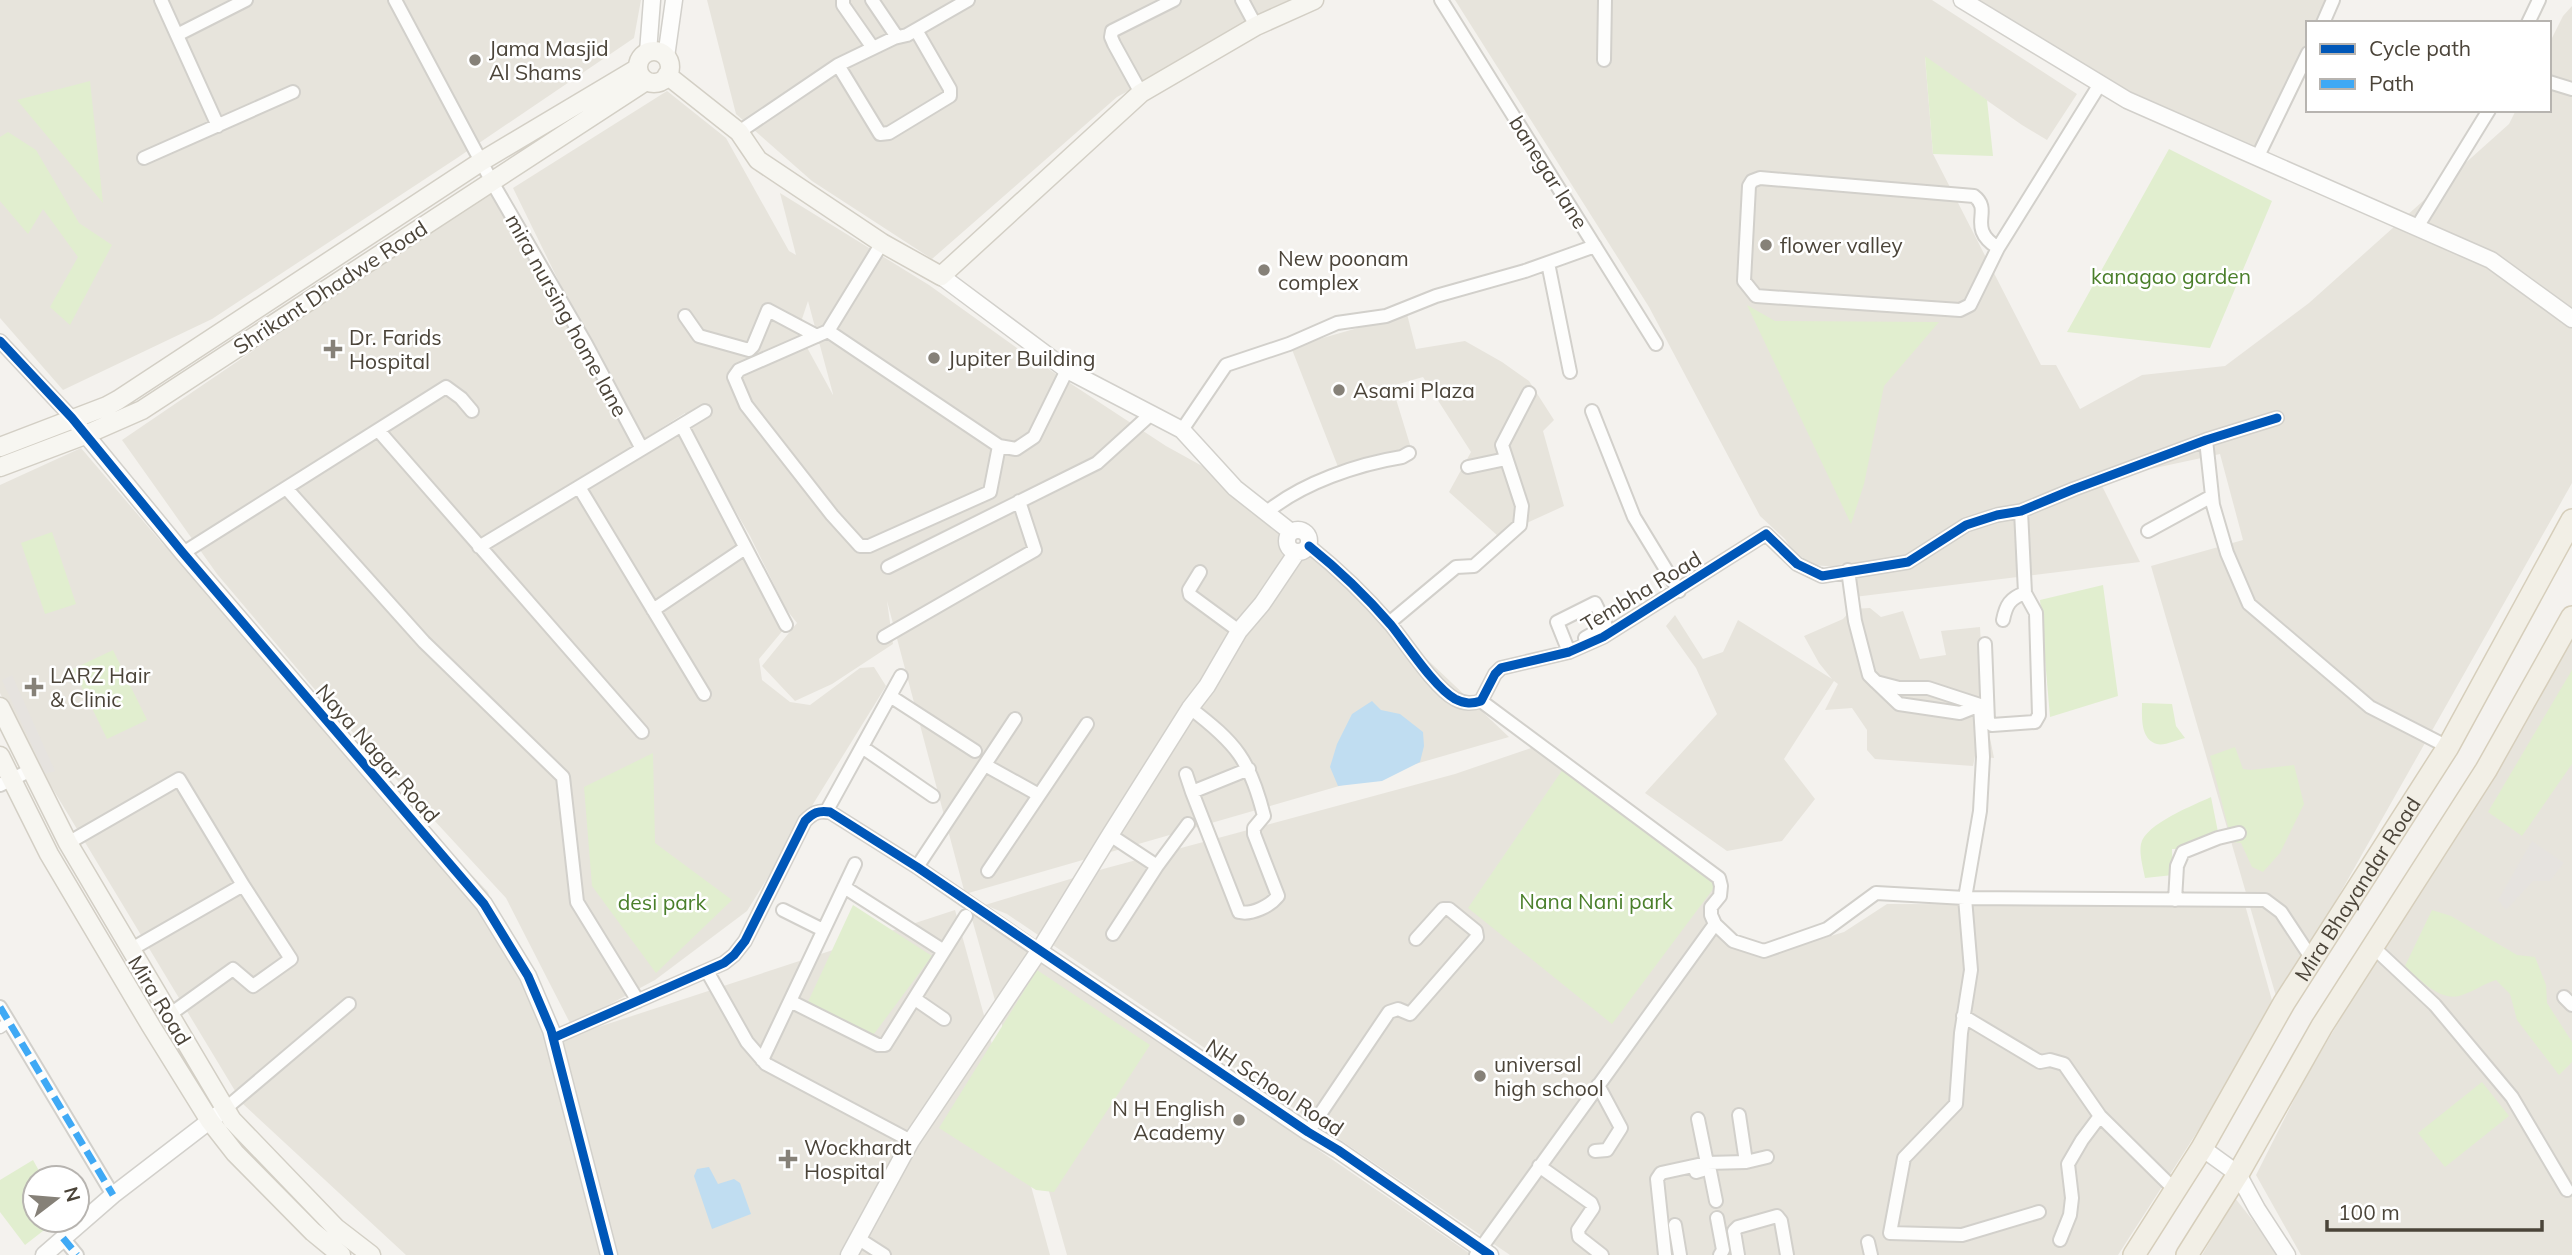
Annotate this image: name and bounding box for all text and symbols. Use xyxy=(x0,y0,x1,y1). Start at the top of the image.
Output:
legend xyxy=(2306,21,2551,112)
place label: Jama Masjid Al Shams xyxy=(489,35,609,85)
text: Cycle path xyxy=(2369,35,2471,61)
marker: Jama Masjid Al Shams xyxy=(467,52,483,68)
text: Path xyxy=(2369,70,2414,96)
street label: banegar lane xyxy=(1504,111,1594,233)
street label: mira nursing home lane xyxy=(500,209,634,421)
street label: Shrikant Dhadwe Road xyxy=(228,215,432,359)
place label: flower valley xyxy=(1780,232,1903,258)
marker: flower valley xyxy=(1758,237,1774,253)
place label: New poonam complex xyxy=(1278,245,1409,295)
marker: New poonam complex xyxy=(1256,262,1272,278)
park label: kanagao garden xyxy=(2091,263,2251,289)
place label: Dr. Farids Hospital xyxy=(349,324,442,374)
marker: Dr. Farids Hospital xyxy=(323,339,343,359)
place label: Jupiter Building xyxy=(948,345,1095,371)
marker: Jupiter Building xyxy=(926,350,942,366)
place label: Asami Plaza xyxy=(1353,377,1475,403)
marker: Asami Plaza xyxy=(1331,382,1347,398)
street label: Tembha Road xyxy=(1576,545,1706,637)
place label: LARZ Hair & Clinic xyxy=(50,662,151,712)
marker: LARZ Hair & Clinic xyxy=(24,677,44,697)
street label: Naya Nagar Road xyxy=(311,678,445,828)
street label: Mira Bhayandar Road xyxy=(2289,792,2426,986)
park label: Nana Nani park xyxy=(1519,888,1673,914)
park label: desi park xyxy=(618,889,706,915)
street label: Mira Road xyxy=(123,950,197,1050)
street label: NH School Road xyxy=(1201,1033,1349,1141)
place label: universal high school xyxy=(1494,1051,1604,1101)
marker: universal high school xyxy=(1472,1068,1488,1084)
place label: N H English Academy xyxy=(1112,1095,1225,1145)
marker: N H English Academy xyxy=(1231,1112,1247,1128)
place label: Wockhardt Hospital xyxy=(804,1134,912,1184)
marker: Wockhardt Hospital xyxy=(778,1149,798,1169)
north arrow xyxy=(21,1164,91,1234)
text: N xyxy=(59,1184,86,1205)
scale bar xyxy=(2327,1188,2542,1232)
text: 100 m xyxy=(2338,1199,2400,1225)

